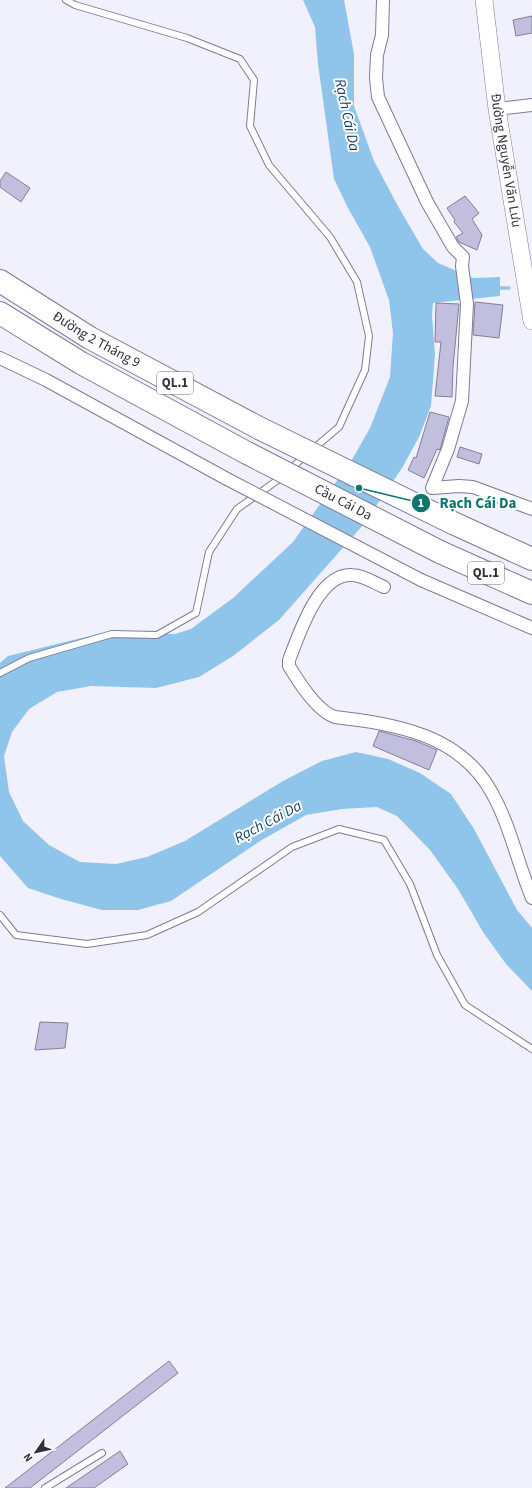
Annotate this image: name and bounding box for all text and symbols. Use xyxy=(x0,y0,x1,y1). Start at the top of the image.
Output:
water label: Rạch Cái Da xyxy=(329,77,365,153)
street label: Đường Nguyễn Văn Lưu xyxy=(485,92,526,229)
street label: Đường 2 Tháng 9 xyxy=(49,307,144,373)
road number: QL.1 xyxy=(157,372,193,394)
street label: Cầu Cái Da xyxy=(311,479,375,525)
callout: Rạch Cái Da xyxy=(411,489,524,516)
text: Rạch Cái Da xyxy=(440,493,516,514)
text: 1 xyxy=(418,495,424,512)
road number: QL.1 xyxy=(468,562,504,584)
water label: Rạch Cái Da xyxy=(231,795,305,849)
north arrow xyxy=(16,1432,56,1472)
text: N xyxy=(20,1450,36,1465)

